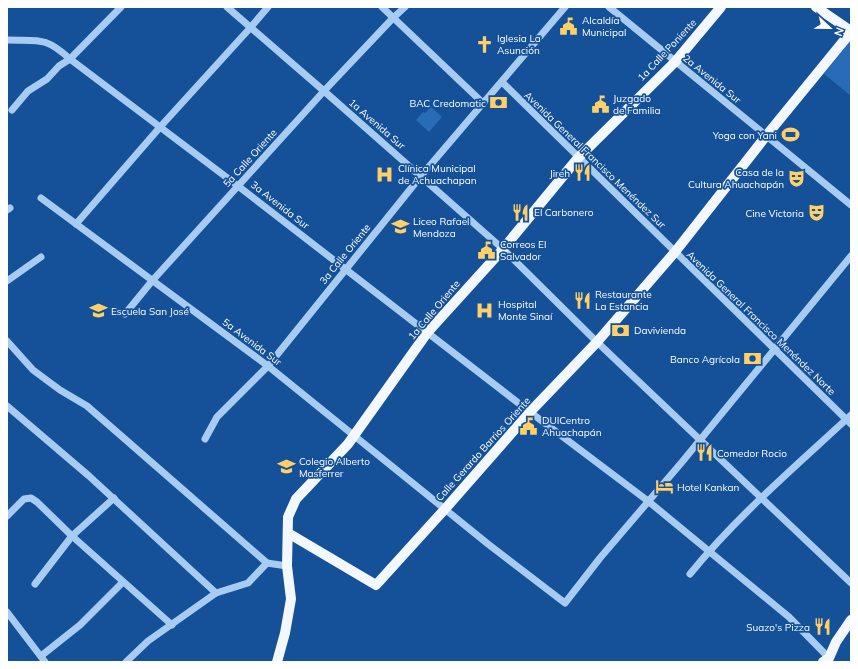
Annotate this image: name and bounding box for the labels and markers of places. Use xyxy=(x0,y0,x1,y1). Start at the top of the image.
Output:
place label: Alcaldía Municipal xyxy=(582,14,626,39)
public building icon: Alcaldía Municipal xyxy=(559,16,579,36)
place label: Iglesia La Asunción xyxy=(497,32,541,57)
church icon: Iglesia La Asunción xyxy=(474,34,494,54)
place label: Juzgado de Familia xyxy=(613,92,660,117)
bank icon: BAC Credomatic xyxy=(489,93,509,113)
public building icon: Juzgado de Familia xyxy=(590,94,610,114)
place label: BAC Credomatic xyxy=(409,97,486,110)
sports icon: Yoga con Yani xyxy=(780,125,800,145)
place label: Yoga con Yani xyxy=(712,129,777,142)
place label: Clínica Municipal de Achuachapan xyxy=(398,162,477,187)
restaurant icon: Jireh xyxy=(573,163,593,183)
hospital icon: Clínica Municipal de Achuachapan xyxy=(375,164,395,184)
place label: Casa de la Cultura Ahuachapán xyxy=(688,166,784,191)
place label: Jireh xyxy=(549,167,570,180)
theatre icon: Casa de la Cultura Ahuachapán xyxy=(787,168,807,188)
restaurant icon: El Carbonero xyxy=(511,202,531,222)
theatre icon: Cine Victoria xyxy=(807,203,827,223)
place label: El Carbonero xyxy=(534,206,594,219)
place label: Cine Victoria xyxy=(745,207,804,220)
place label: Liceo Rafael Mendoza xyxy=(413,215,470,240)
school or university icon: Liceo Rafael Mendoza xyxy=(390,217,410,237)
place label: Correos El Salvador xyxy=(500,238,546,263)
public building icon: Correos El Salvador xyxy=(477,240,497,260)
place label: Restaurante La Estancia xyxy=(595,288,652,313)
restaurant icon: Restaurante La Estancia xyxy=(572,290,592,310)
place label: Hospital Monte Sinaí xyxy=(498,298,553,323)
hospital icon: Hospital Monte Sinaí xyxy=(475,300,495,320)
school or university icon: Escuela San José xyxy=(88,301,108,321)
place label: Escuela San José xyxy=(111,305,189,318)
bank icon: Davivienda xyxy=(611,320,631,340)
place label: Davivienda xyxy=(634,324,686,337)
bank icon: Banco Agrícola xyxy=(743,349,763,369)
place label: Banco Agrícola xyxy=(670,353,740,366)
place label: DUICentro Ahuachapán xyxy=(542,414,602,439)
public building icon: DUICentro Ahuachapán xyxy=(519,416,539,436)
restaurant icon: Comedor Rocio xyxy=(694,443,714,463)
place label: Comedor Rocio xyxy=(717,447,787,460)
place label: Colegio Alberto Masferrer xyxy=(299,455,370,480)
school or university icon: Colegio Alberto Masferrer xyxy=(276,457,296,477)
hotel icon: Hotel Kankan xyxy=(654,477,674,497)
place label: Hotel Kankan xyxy=(677,481,740,494)
restaurant icon: Suazo's Pizza xyxy=(813,617,833,637)
place label: Suazo's Pizza xyxy=(746,621,810,634)

